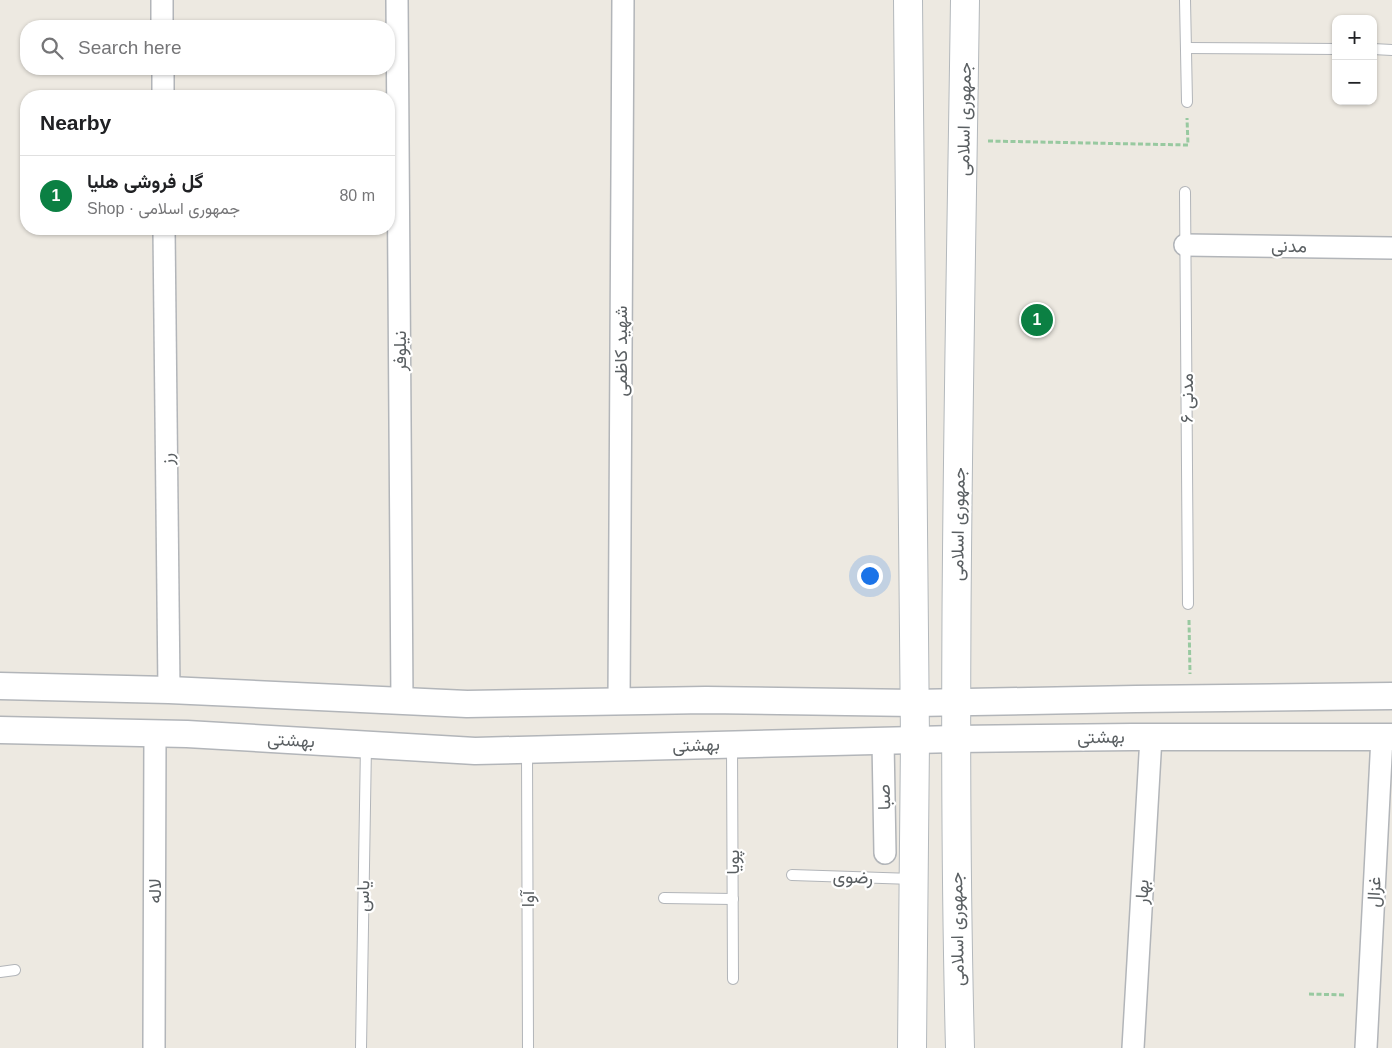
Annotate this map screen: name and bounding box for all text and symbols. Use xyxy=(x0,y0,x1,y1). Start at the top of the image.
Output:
map controls xyxy=(1332,15,1377,105)
button: + xyxy=(1332,15,1377,60)
search box xyxy=(20,20,395,75)
icon: search xyxy=(38,34,66,62)
text: Search here xyxy=(78,37,182,58)
button: − xyxy=(1332,60,1377,105)
street label: جمهوری اسلامی xyxy=(953,62,976,176)
text: Nearby xyxy=(40,111,111,134)
text: گل فروشی هلیا xyxy=(87,171,203,192)
text: 1 xyxy=(52,187,60,204)
text: 80 m xyxy=(339,187,375,204)
text: Shop · جمهوری اسلامی xyxy=(87,200,240,217)
street label: مدنی xyxy=(1271,236,1307,257)
pin: 1 xyxy=(1021,301,1053,339)
street label: شهید کاظمی xyxy=(611,306,632,396)
street label: نیلوفر xyxy=(390,331,411,372)
street label: مدنی ۶ xyxy=(1177,373,1198,423)
street label: رز xyxy=(157,453,178,466)
street label: جمهوری اسلامی xyxy=(947,467,970,581)
your location xyxy=(857,563,883,589)
street label: بهشتی xyxy=(1077,727,1125,748)
street label: بهشتی xyxy=(267,729,315,752)
street label: بهشتی xyxy=(672,734,720,757)
street label: صبا xyxy=(874,784,894,810)
street label: پویا xyxy=(723,850,745,874)
street label: رضوی xyxy=(832,866,874,889)
street label: جمهوری اسلامی xyxy=(946,872,969,986)
street label: غزال xyxy=(1363,876,1386,908)
street label: لاله xyxy=(145,879,165,903)
street label: بهار xyxy=(1131,879,1154,906)
street label: یاس xyxy=(353,880,374,912)
street label: آوا xyxy=(518,889,539,907)

